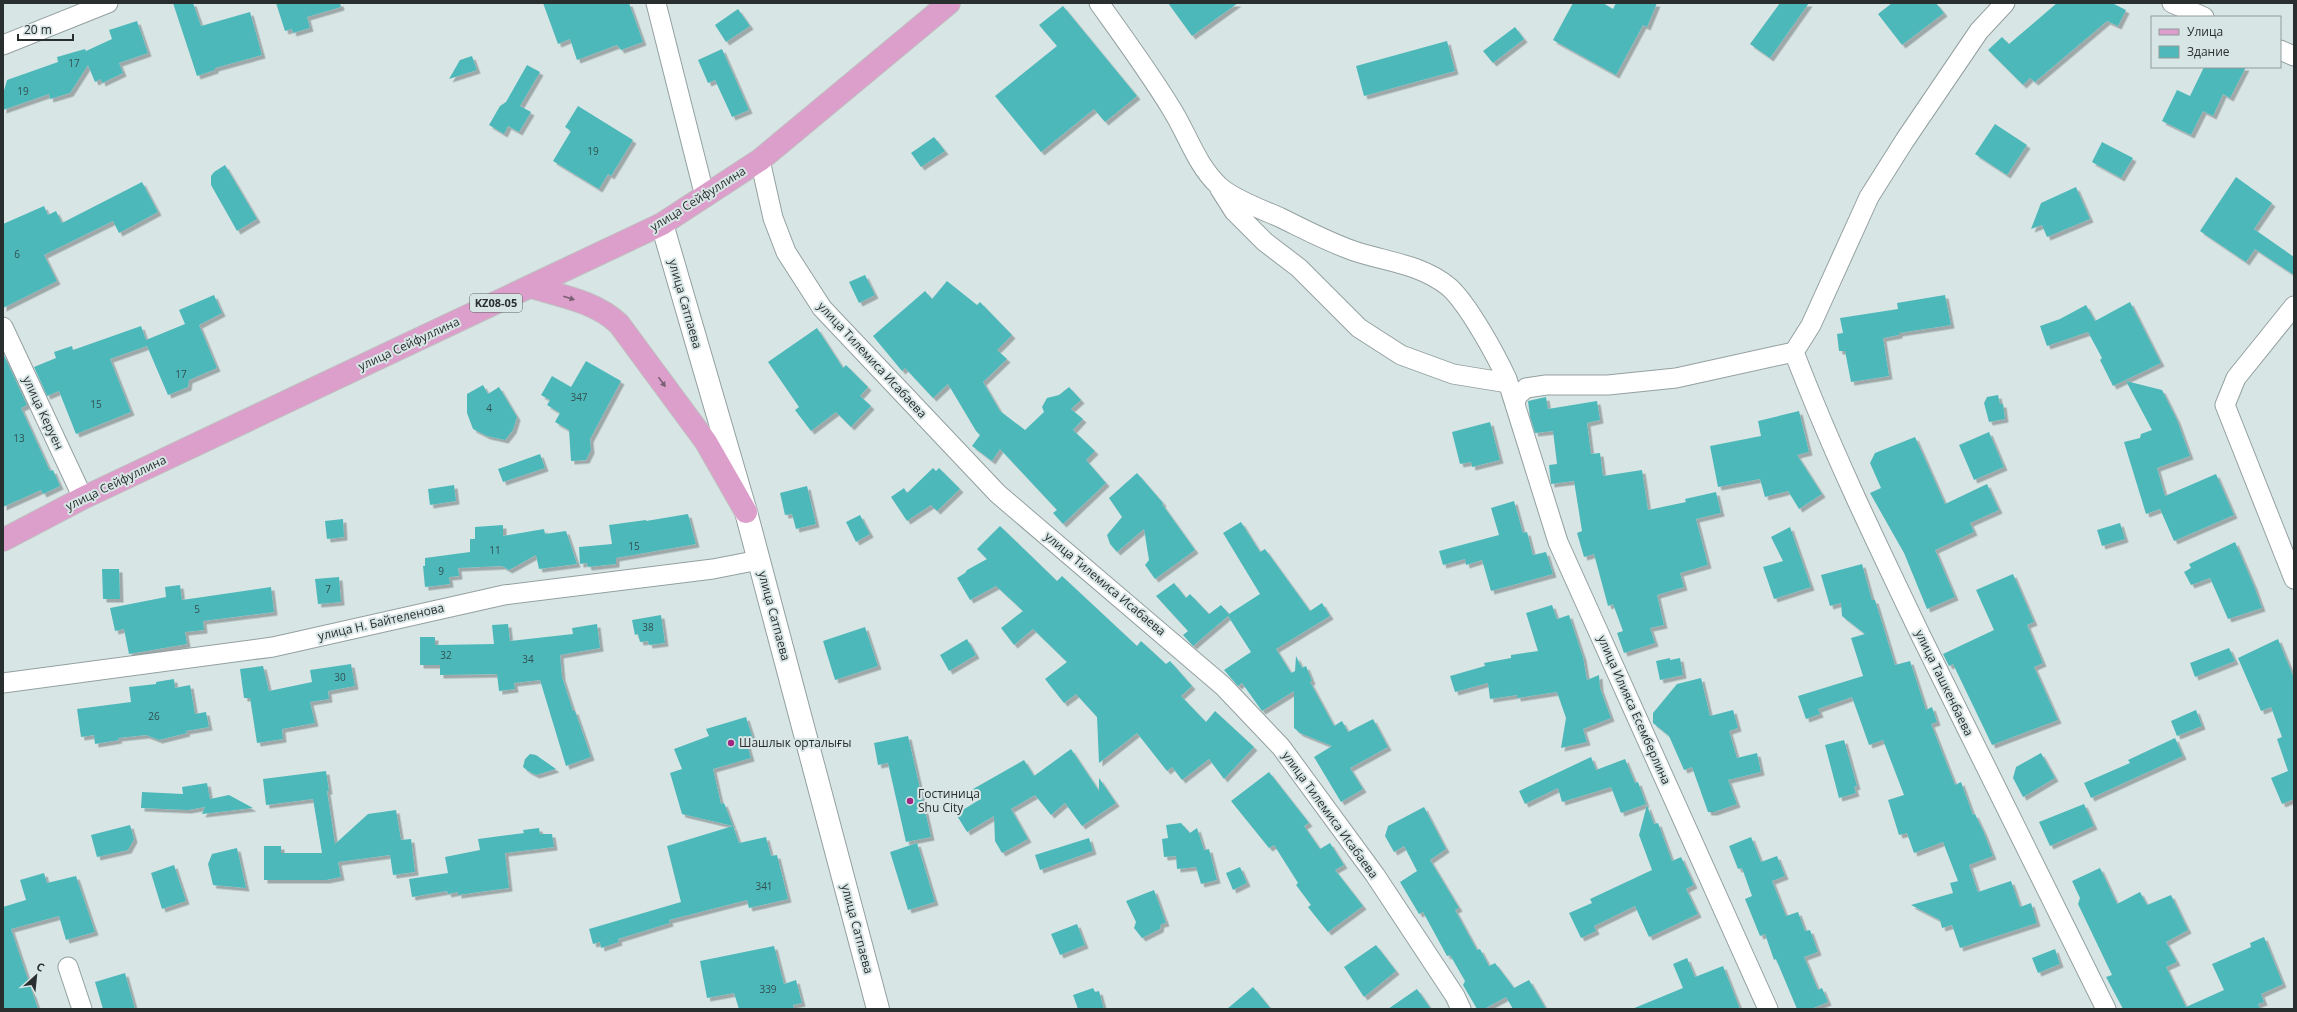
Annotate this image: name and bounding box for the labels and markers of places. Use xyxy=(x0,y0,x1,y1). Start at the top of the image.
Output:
place label: Шашлык орталығы xyxy=(739,734,851,751)
marker: Шашлык орталығы xyxy=(726,738,736,748)
place label: Гостиница Shu City xyxy=(918,785,980,816)
marker: Гостиница Shu City xyxy=(905,796,915,806)

